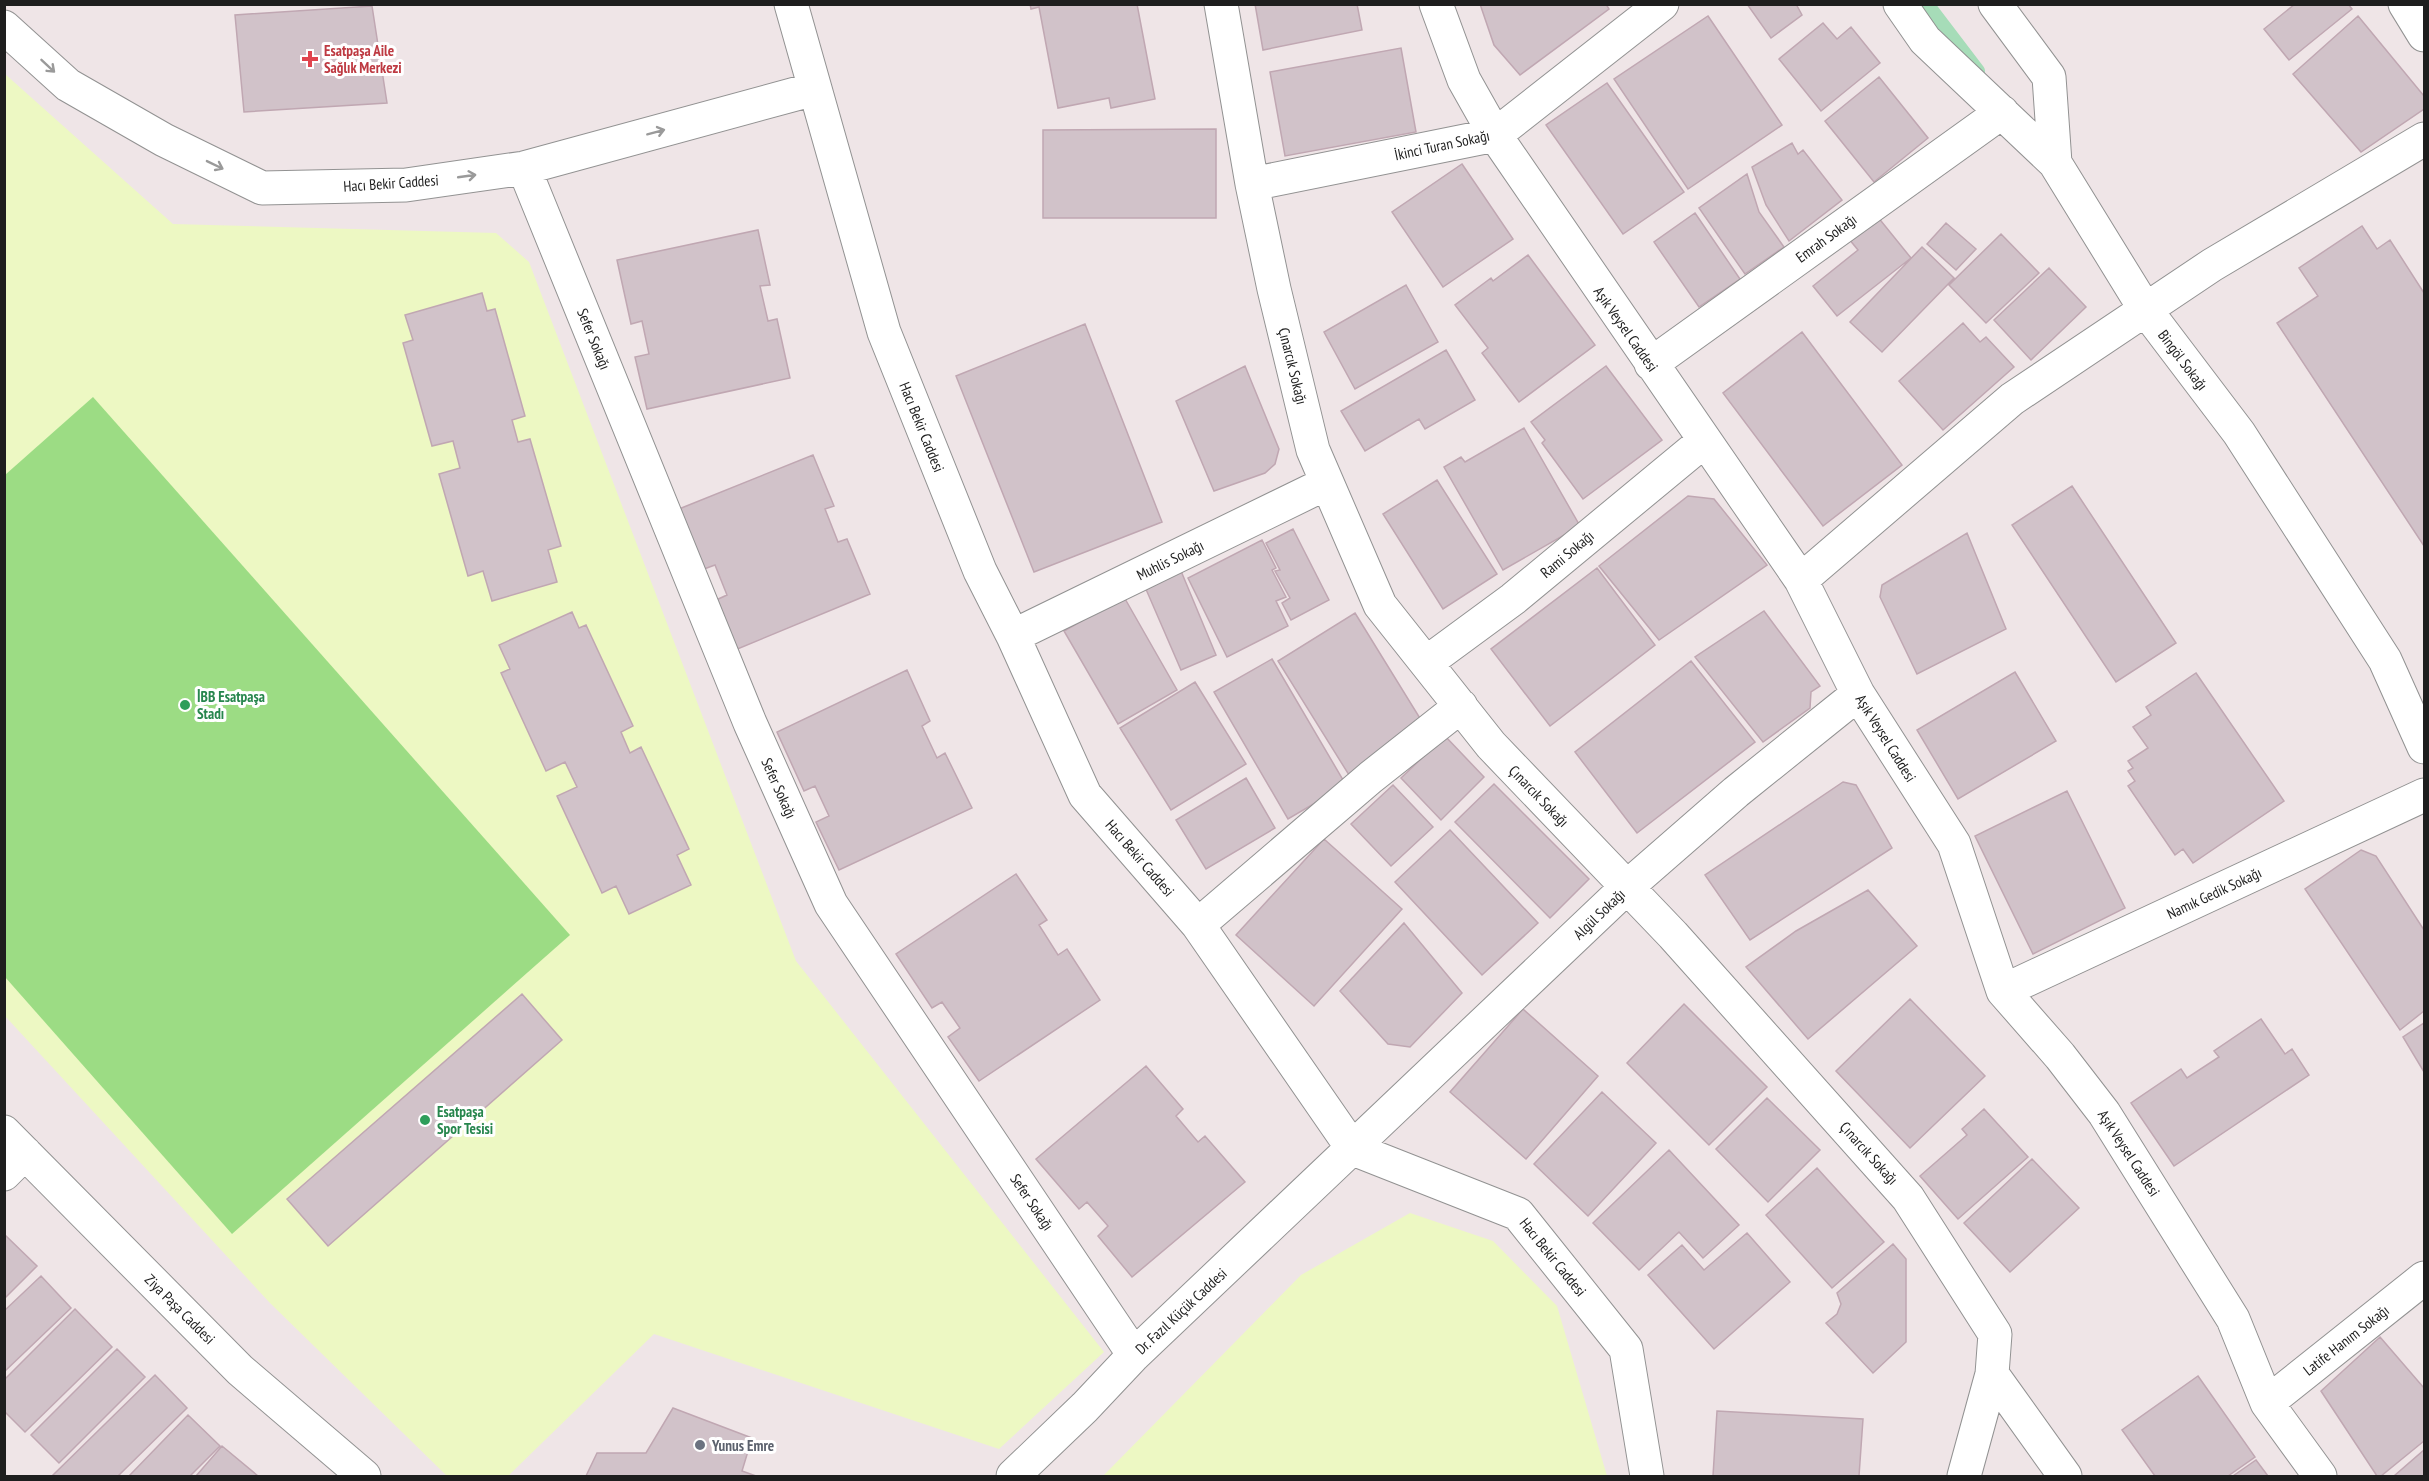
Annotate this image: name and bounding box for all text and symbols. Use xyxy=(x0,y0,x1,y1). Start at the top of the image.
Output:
place label: Esatpaşa Aile Sağlık Merkezi xyxy=(324,41,402,77)
marker: Esatpaşa Aile Sağlık Merkezi xyxy=(301,50,319,68)
one-way arrow xyxy=(40,59,55,73)
one-way arrow xyxy=(646,126,665,137)
street label: İkinci Turan Sokağı xyxy=(1393,126,1491,164)
one-way arrow xyxy=(205,160,223,171)
street label: Hacı Bekir Caddesi xyxy=(343,170,439,196)
one-way arrow xyxy=(456,171,476,182)
street label: Emrah Sokağı xyxy=(1792,210,1860,266)
street label: Aşık Veysel Caddesi xyxy=(1590,283,1662,375)
street label: Sefer Sokağı xyxy=(573,306,615,372)
street label: Çınarcık Sokağı xyxy=(1274,326,1312,406)
street label: Bingöl Sokağı xyxy=(2154,326,2212,394)
street label: Hacı Bekir Caddesi xyxy=(895,379,949,475)
street label: Rami Sokağı xyxy=(1536,526,1598,582)
street label: Muhlis Sokağı xyxy=(1133,536,1207,584)
place label: İBB Esatpaşa Stadı xyxy=(197,687,265,723)
street label: Aşık Veysel Caddesi xyxy=(1852,691,1920,785)
marker: İBB Esatpaşa Stadı xyxy=(178,698,192,712)
street label: Sefer Sokağı xyxy=(757,755,801,821)
street label: Çınarcık Sokağı xyxy=(1505,761,1573,831)
street label: Hacı Bekir Caddesi xyxy=(1101,816,1179,900)
street label: Namık Gedik Sokağı xyxy=(2164,863,2264,923)
street label: Algül Sokağı xyxy=(1569,885,1629,943)
place label: Esatpaşa Spor Tesisi xyxy=(437,1102,493,1138)
street label: Aşık Veysel Caddesi xyxy=(2094,1106,2164,1200)
marker: Esatpaşa Spor Tesisi xyxy=(418,1113,432,1127)
street label: Çınarcık Sokağı xyxy=(1836,1117,1902,1189)
street label: Sefer Sokağı xyxy=(1006,1170,1058,1234)
street label: Hacı Bekir Caddesi xyxy=(1516,1214,1590,1300)
street label: Dr. Fazıl Küçük Caddesi xyxy=(1131,1264,1231,1358)
street label: Ziya Paşa Caddesi xyxy=(141,1270,219,1348)
street label: Latife Hanım Sokağı xyxy=(2299,1301,2393,1379)
place label: Yunus Emre xyxy=(711,1436,774,1455)
marker: Yunus Emre xyxy=(693,1438,707,1452)

